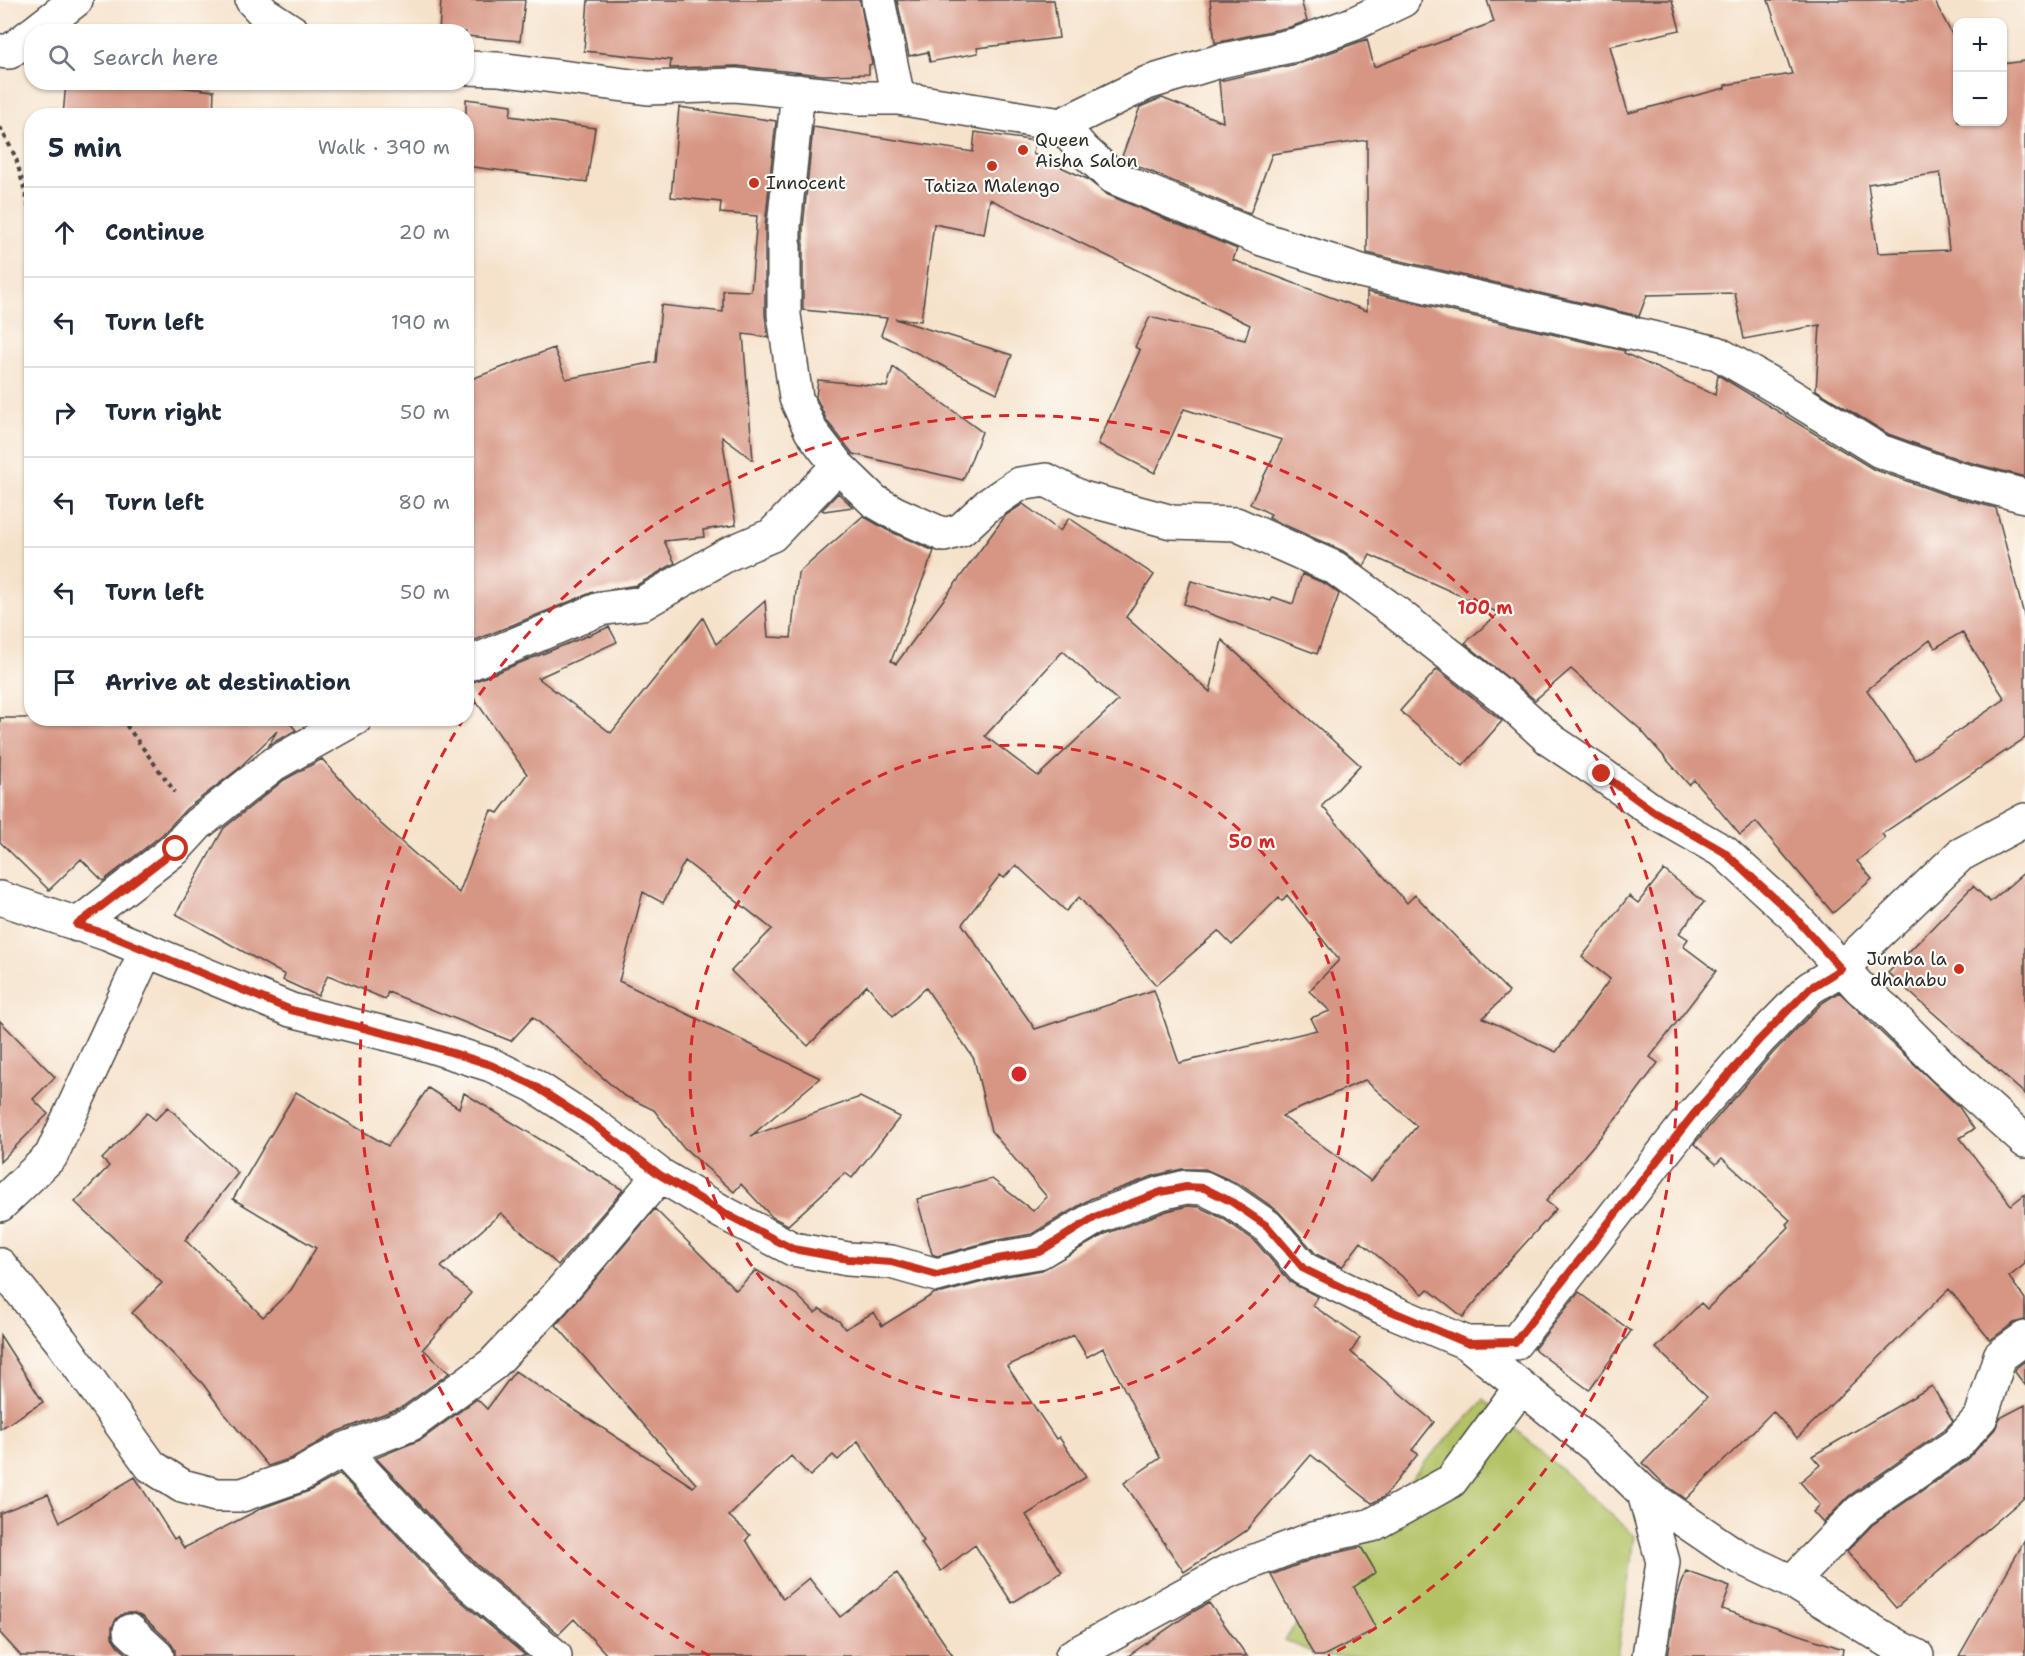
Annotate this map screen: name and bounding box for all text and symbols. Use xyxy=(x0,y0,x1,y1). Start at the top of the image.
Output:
map controls xyxy=(1953,18,2007,126)
button: + xyxy=(1953,18,2007,72)
search box xyxy=(24,24,474,90)
icon: search xyxy=(45,41,78,74)
text: Search here xyxy=(93,43,219,72)
button: − xyxy=(1953,72,2007,126)
place label: Queen Aisha Salon xyxy=(1035,128,1138,173)
text: 5 min xyxy=(48,130,122,165)
text: Walk · 390 m xyxy=(318,134,450,160)
marker: Queen Aisha Salon xyxy=(1016,143,1030,157)
marker: Tatiza Malengo xyxy=(985,159,999,173)
place label: Innocent xyxy=(766,171,846,195)
place label: Tatiza Malengo xyxy=(924,174,1060,198)
marker: Innocent xyxy=(747,176,761,190)
icon: ahead xyxy=(48,216,81,249)
text: Continue xyxy=(105,218,205,247)
text: 20 m xyxy=(399,219,450,245)
icon: left xyxy=(48,306,81,339)
text: Turn left xyxy=(105,308,204,337)
text: 190 m xyxy=(391,309,450,335)
icon: right xyxy=(48,396,81,429)
text: Turn right xyxy=(105,398,222,427)
text: 50 m xyxy=(400,399,450,425)
icon: left xyxy=(48,486,81,519)
text: Turn left xyxy=(105,488,204,517)
text: 80 m xyxy=(398,489,450,515)
icon: left xyxy=(48,576,81,609)
text: Turn left xyxy=(105,578,204,607)
text: 50 m xyxy=(400,579,450,605)
text: 100 m xyxy=(1457,596,1513,620)
icon: arrive xyxy=(48,666,81,699)
text: Arrive at destination xyxy=(105,668,351,697)
route end xyxy=(1588,760,1614,786)
text: 50 m xyxy=(1229,830,1276,854)
route start xyxy=(162,835,188,861)
place label: Jumba la dhahabu xyxy=(1866,947,1947,992)
marker: Jumba la dhahabu xyxy=(1952,962,1966,976)
centre of rings xyxy=(1009,1064,1029,1084)

